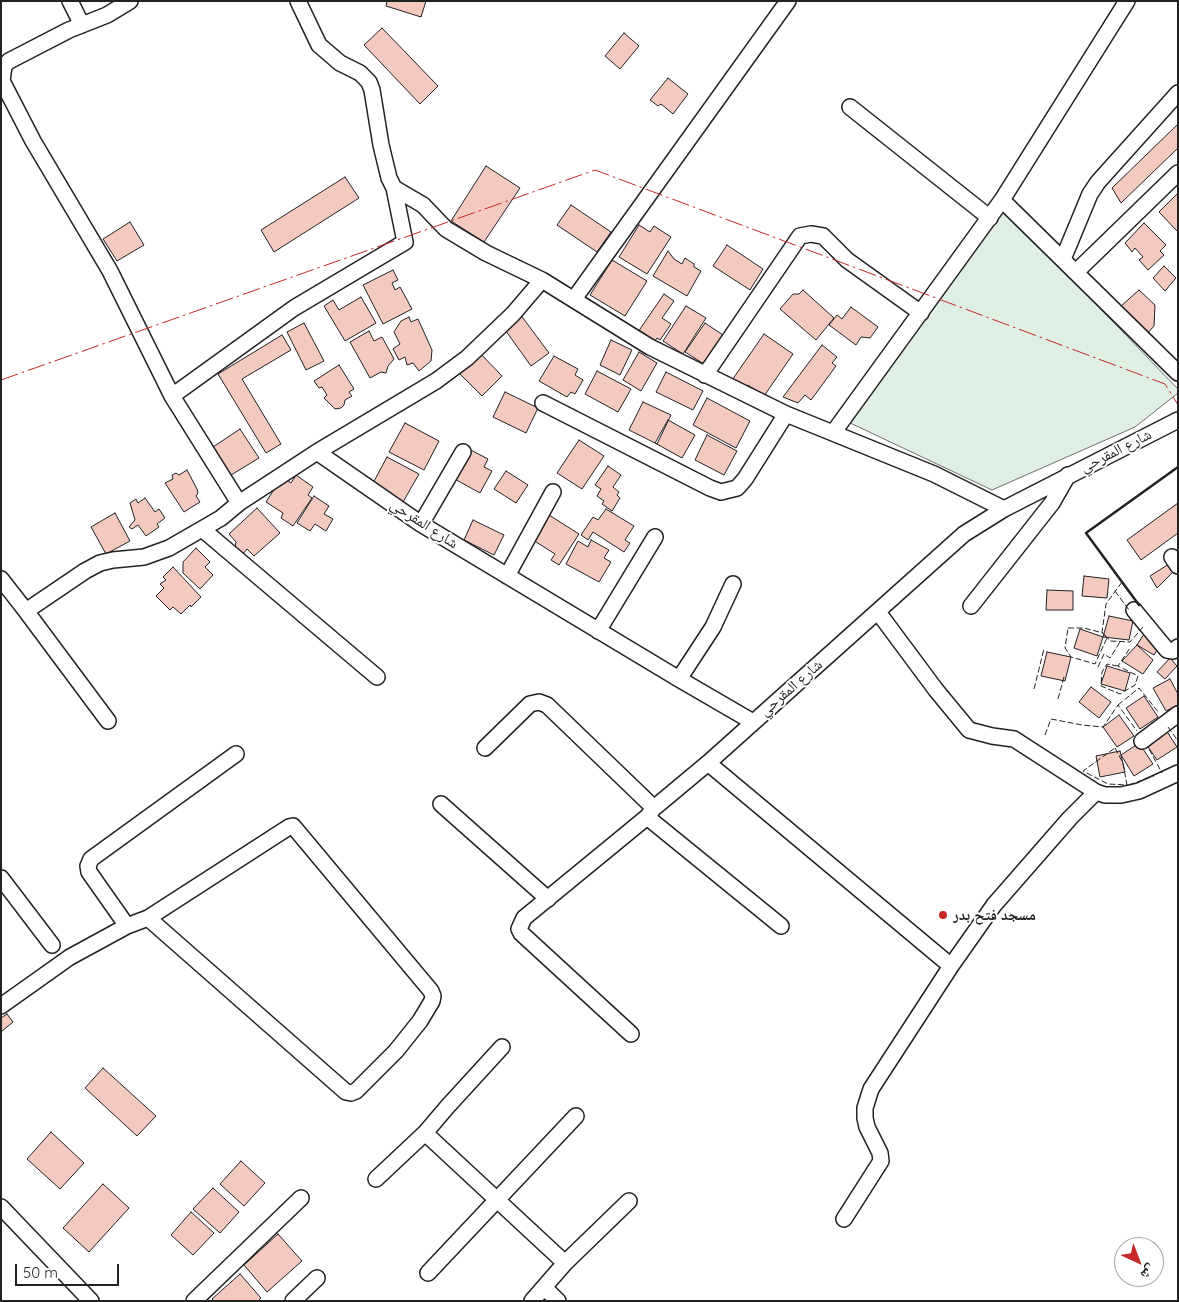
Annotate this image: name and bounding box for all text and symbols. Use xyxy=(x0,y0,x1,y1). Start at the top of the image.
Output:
street label: شارع المقرحي xyxy=(1077,425,1155,477)
street label: شارع المقرحي xyxy=(387,495,461,553)
street label: شارع المقرحي xyxy=(756,656,826,720)
place label: مسجد فتح بدر xyxy=(953,906,1036,924)
marker: مسجد فتح بدر xyxy=(937,909,949,921)
north arrow xyxy=(1114,1237,1164,1287)
scale bar xyxy=(18,1254,121,1286)
text: ش xyxy=(1137,1261,1160,1284)
text: 50 m xyxy=(23,1263,58,1282)

